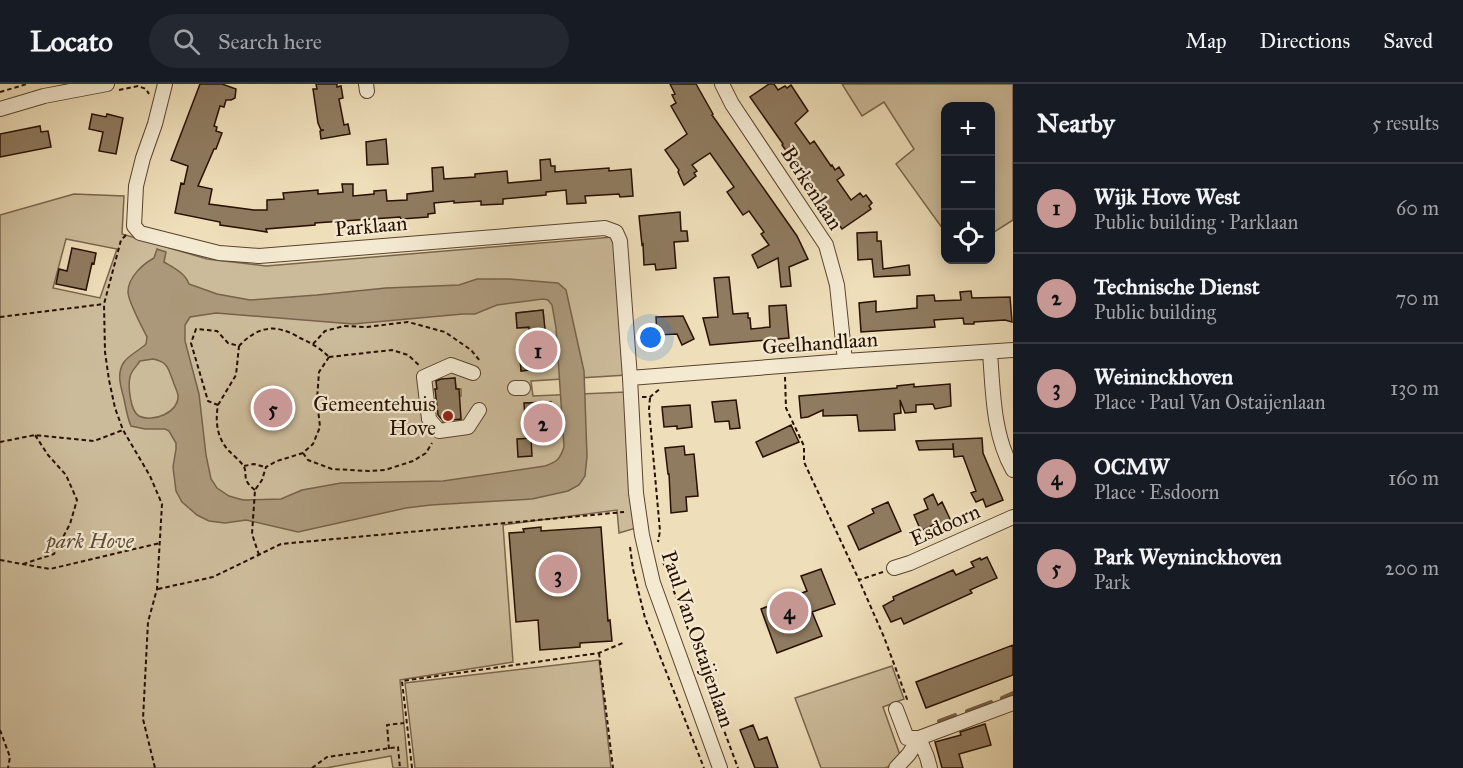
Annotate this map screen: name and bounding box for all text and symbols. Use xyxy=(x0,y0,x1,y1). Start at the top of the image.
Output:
search box xyxy=(149,14,569,68)
text: Locato xyxy=(30,24,113,59)
icon: search xyxy=(170,25,203,58)
text: Search here xyxy=(218,28,322,55)
text: Map xyxy=(1186,28,1227,54)
text: Directions xyxy=(1260,28,1350,54)
text: Saved xyxy=(1383,28,1433,54)
map controls xyxy=(941,102,995,264)
button: + xyxy=(941,102,995,156)
text: Nearby xyxy=(1037,107,1115,139)
text: 5 results xyxy=(1372,111,1439,135)
street label: Berkenlaan xyxy=(775,141,849,235)
button: − xyxy=(941,156,995,210)
text: Wijk Hove West xyxy=(1094,183,1240,210)
text: 1 xyxy=(1053,196,1060,220)
text: 60 m xyxy=(1396,196,1439,220)
street label: Parklaan xyxy=(334,210,408,242)
button: locate xyxy=(941,210,995,264)
text: Public building · Parklaan xyxy=(1094,210,1298,234)
text: Technische Dienst xyxy=(1094,273,1259,300)
text: 2 xyxy=(1052,286,1061,310)
text: 70 m xyxy=(1396,286,1439,310)
text: Public building xyxy=(1094,300,1216,324)
your location xyxy=(636,323,665,352)
street label: Geelhandlaan xyxy=(761,326,879,360)
pin: 1 xyxy=(518,328,558,372)
text: Weininckhoven xyxy=(1094,363,1233,390)
text: 3 xyxy=(1053,376,1061,400)
text: 130 m xyxy=(1390,376,1439,400)
pin: 5 xyxy=(254,386,292,430)
text: Place · Paul Van Ostaijenlaan xyxy=(1094,390,1326,414)
place label: Gemeentehuis Hove xyxy=(313,391,436,441)
pin: 2 xyxy=(524,400,562,446)
marker: Gemeentehuis Hove xyxy=(441,409,455,423)
text: OCMW xyxy=(1094,453,1169,480)
text: 4 xyxy=(1051,466,1062,490)
text: 160 m xyxy=(1388,466,1439,490)
text: Place · Esdoorn xyxy=(1094,480,1219,504)
street label: Esdoorn xyxy=(906,498,984,552)
park label: park Hove xyxy=(44,528,135,554)
text: Park Weyninckhoven xyxy=(1094,543,1282,570)
street label: Paul Van Ostaijenlaan xyxy=(656,547,740,731)
pin: 3 xyxy=(538,552,578,596)
text: 5 xyxy=(1052,556,1061,580)
text: 200 m xyxy=(1385,556,1439,580)
text: Park xyxy=(1094,570,1130,594)
pin: 4 xyxy=(770,588,808,634)

